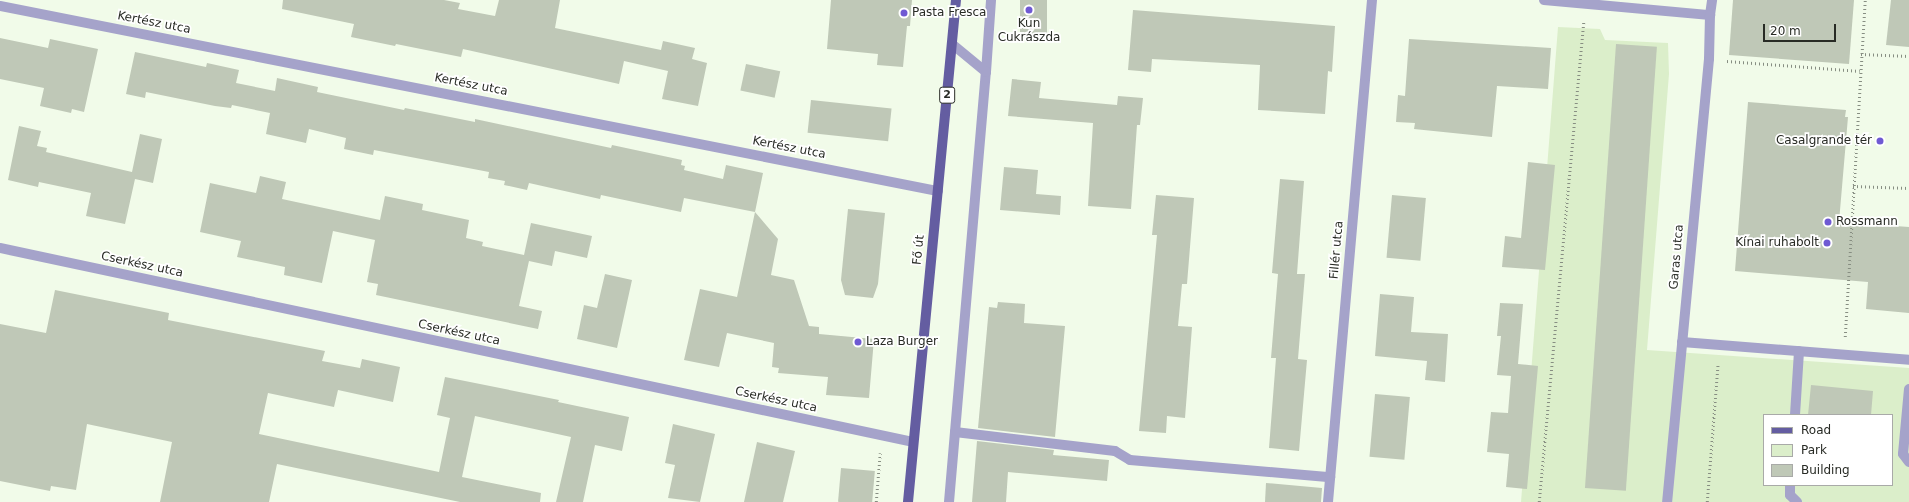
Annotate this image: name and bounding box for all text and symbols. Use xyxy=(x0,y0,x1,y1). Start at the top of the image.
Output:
marker: Kun Cukrászda xyxy=(1024,5,1034,15)
place label: Pasta Fresca xyxy=(912,6,986,20)
marker: Pasta Fresca xyxy=(899,8,909,18)
street label: Kertész utca xyxy=(116,9,192,37)
scale bar xyxy=(1765,16,1838,42)
place label: Kun Cukrászda xyxy=(998,17,1060,45)
text: 20 m xyxy=(1770,24,1801,38)
street label: Kertész utca xyxy=(433,71,509,99)
road number: 2 xyxy=(939,86,955,104)
street label: Kertész utca xyxy=(751,134,827,162)
place label: Casalgrande tér xyxy=(1776,134,1872,148)
marker: Casalgrande tér xyxy=(1875,136,1885,146)
place label: Rossmann xyxy=(1836,215,1898,229)
marker: Rossmann xyxy=(1823,217,1833,227)
street label: Fillér utca xyxy=(1327,220,1347,280)
street label: Garas utca xyxy=(1667,224,1687,290)
street label: Fő út xyxy=(910,234,928,266)
place label: Kínai ruhabolt xyxy=(1735,236,1819,250)
marker: Kínai ruhabolt xyxy=(1822,238,1832,248)
street label: Cserkész utca xyxy=(100,249,184,281)
street label: Cserkész utca xyxy=(417,317,501,349)
place label: Laza Burger xyxy=(866,335,938,349)
marker: Laza Burger xyxy=(853,337,863,347)
street label: Cserkész utca xyxy=(734,384,818,416)
legend xyxy=(1763,414,1893,486)
text: Road xyxy=(1801,423,1831,437)
text: Park xyxy=(1801,443,1827,457)
text: Building xyxy=(1801,463,1850,477)

